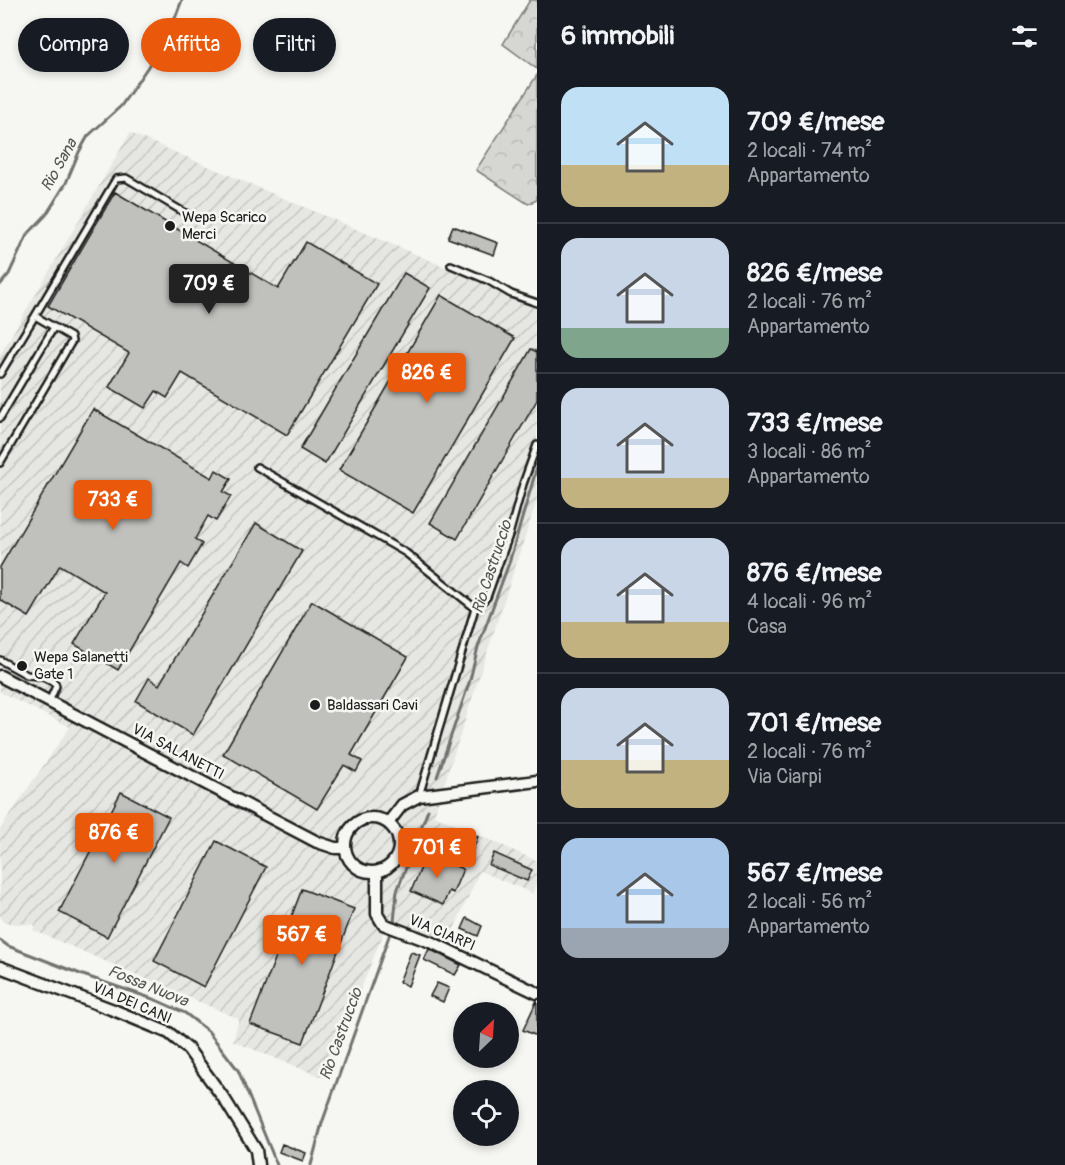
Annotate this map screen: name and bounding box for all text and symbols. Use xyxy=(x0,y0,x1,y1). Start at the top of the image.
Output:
chip: Compra xyxy=(18,18,129,72)
chip: Affitta xyxy=(141,18,241,72)
chip: Filtri xyxy=(253,18,336,72)
text: 6 immobili xyxy=(561,20,674,52)
icon: filters xyxy=(1008,20,1041,53)
text: 709 €/mese xyxy=(747,106,884,138)
icon: home xyxy=(609,111,681,183)
water label: Rio Sana xyxy=(36,134,82,195)
text: 2 locali · 74 m² xyxy=(747,138,872,163)
text: Appartamento xyxy=(747,163,870,188)
place label: Wepa Scarico Merci xyxy=(182,208,267,244)
marker: Wepa Scarico Merci xyxy=(163,219,177,233)
text: 826 €/mese xyxy=(747,257,882,289)
icon: home xyxy=(609,262,681,334)
pin: 709 € xyxy=(167,264,251,315)
text: 709 € xyxy=(183,271,235,296)
text: 2 locali · 76 m² xyxy=(747,289,872,314)
text: Appartamento xyxy=(747,314,870,339)
pin: 826 € xyxy=(385,353,469,404)
text: 826 € xyxy=(402,360,452,385)
text: 733 €/mese xyxy=(747,407,882,439)
icon: home xyxy=(609,412,681,484)
text: 3 locali · 86 m² xyxy=(747,439,872,464)
text: Appartamento xyxy=(747,464,870,489)
pin: 733 € xyxy=(71,480,155,531)
text: 733 € xyxy=(88,487,138,512)
water label: Rio Castruccio xyxy=(468,517,517,616)
text: 876 €/mese xyxy=(747,557,881,589)
icon: home xyxy=(609,562,681,634)
text: 4 locali · 96 m² xyxy=(747,589,872,614)
text: Casa xyxy=(747,614,787,639)
place label: Wepa Salanetti Gate 1 xyxy=(34,648,128,684)
marker: Wepa Salanetti Gate 1 xyxy=(15,659,29,673)
place label: Baldassari Cavi xyxy=(327,696,418,715)
marker: Baldassari Cavi xyxy=(308,698,322,712)
text: 701 €/mese xyxy=(747,707,881,739)
icon: home xyxy=(609,712,681,784)
street label: VIA SALANETTI xyxy=(129,720,227,784)
text: 2 locali · 76 m² xyxy=(747,739,872,764)
text: Via Ciarpi xyxy=(747,764,822,789)
pin: 876 € xyxy=(72,813,156,864)
text: 876 € xyxy=(89,820,139,845)
pin: 701 € xyxy=(395,828,479,879)
text: 701 € xyxy=(412,835,462,860)
text: 567 €/mese xyxy=(747,857,882,889)
icon: home xyxy=(609,862,681,934)
text: 2 locali · 56 m² xyxy=(747,889,872,914)
street label: VIA CIARPI xyxy=(406,910,478,956)
text: Appartamento xyxy=(747,914,870,939)
pin: 567 € xyxy=(260,915,344,966)
text: 567 € xyxy=(277,922,327,947)
water label: Fossa Nuova xyxy=(105,961,192,1012)
street label: VIA DEI CANI xyxy=(90,978,174,1028)
water label: Rio Castruccio xyxy=(315,984,367,1083)
north arrow xyxy=(453,1002,519,1068)
map controls xyxy=(453,1002,519,1146)
button: locate xyxy=(453,1080,519,1146)

